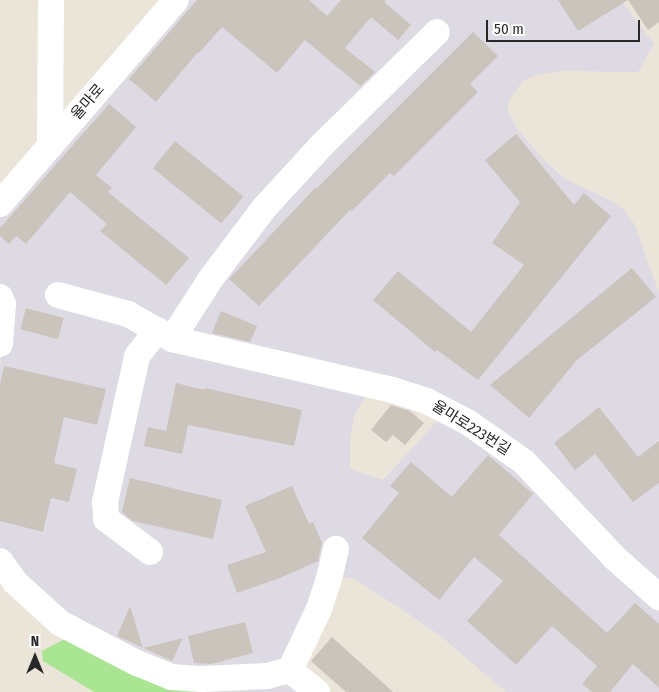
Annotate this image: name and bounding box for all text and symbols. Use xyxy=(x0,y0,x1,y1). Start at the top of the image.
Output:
scale bar xyxy=(489,10,643,42)
text: 50 m xyxy=(494,20,524,38)
street label: 율마로 xyxy=(68,80,108,124)
street label: 율마로223번길 xyxy=(429,397,513,459)
north arrow xyxy=(10,632,60,682)
text: N xyxy=(31,633,39,650)

